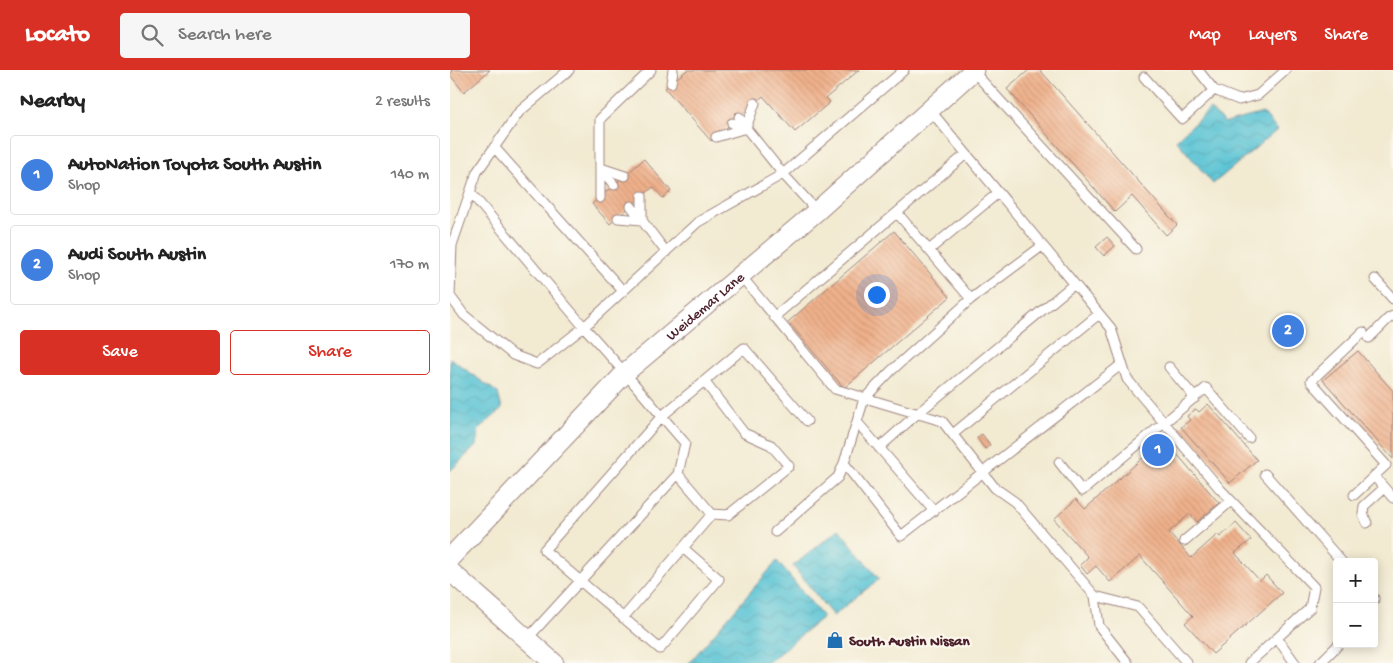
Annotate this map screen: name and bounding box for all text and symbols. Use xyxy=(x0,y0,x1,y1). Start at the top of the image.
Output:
search box xyxy=(120,13,470,58)
text: Locato xyxy=(25,21,90,50)
icon: search xyxy=(138,21,166,49)
text: Search here xyxy=(178,24,272,47)
text: Map xyxy=(1189,25,1221,46)
text: Layers xyxy=(1249,25,1296,46)
text: Share xyxy=(1324,25,1368,46)
text: Nearby xyxy=(20,90,85,115)
text: 2 results xyxy=(375,93,430,112)
text: AutoNation Toyota South Austin xyxy=(68,154,321,177)
text: 1 xyxy=(34,166,40,185)
text: 140 m xyxy=(391,166,429,185)
text: Shop xyxy=(68,177,100,196)
text: Audi South Austin xyxy=(68,244,206,267)
text: 2 xyxy=(33,256,41,275)
text: 170 m xyxy=(390,256,429,275)
text: Shop xyxy=(68,267,100,286)
street label: Weidemar Lane xyxy=(663,269,749,345)
your location xyxy=(864,282,890,308)
pin: 2 xyxy=(1272,312,1304,350)
button: Save xyxy=(20,330,220,375)
button: Share xyxy=(230,330,430,375)
pin: 1 xyxy=(1142,431,1174,469)
map controls xyxy=(1333,558,1378,648)
button: + xyxy=(1333,558,1378,603)
button: − xyxy=(1333,603,1378,648)
shop icon: South Austin Nissan xyxy=(825,630,845,650)
place label: South Austin Nissan xyxy=(849,633,970,651)

